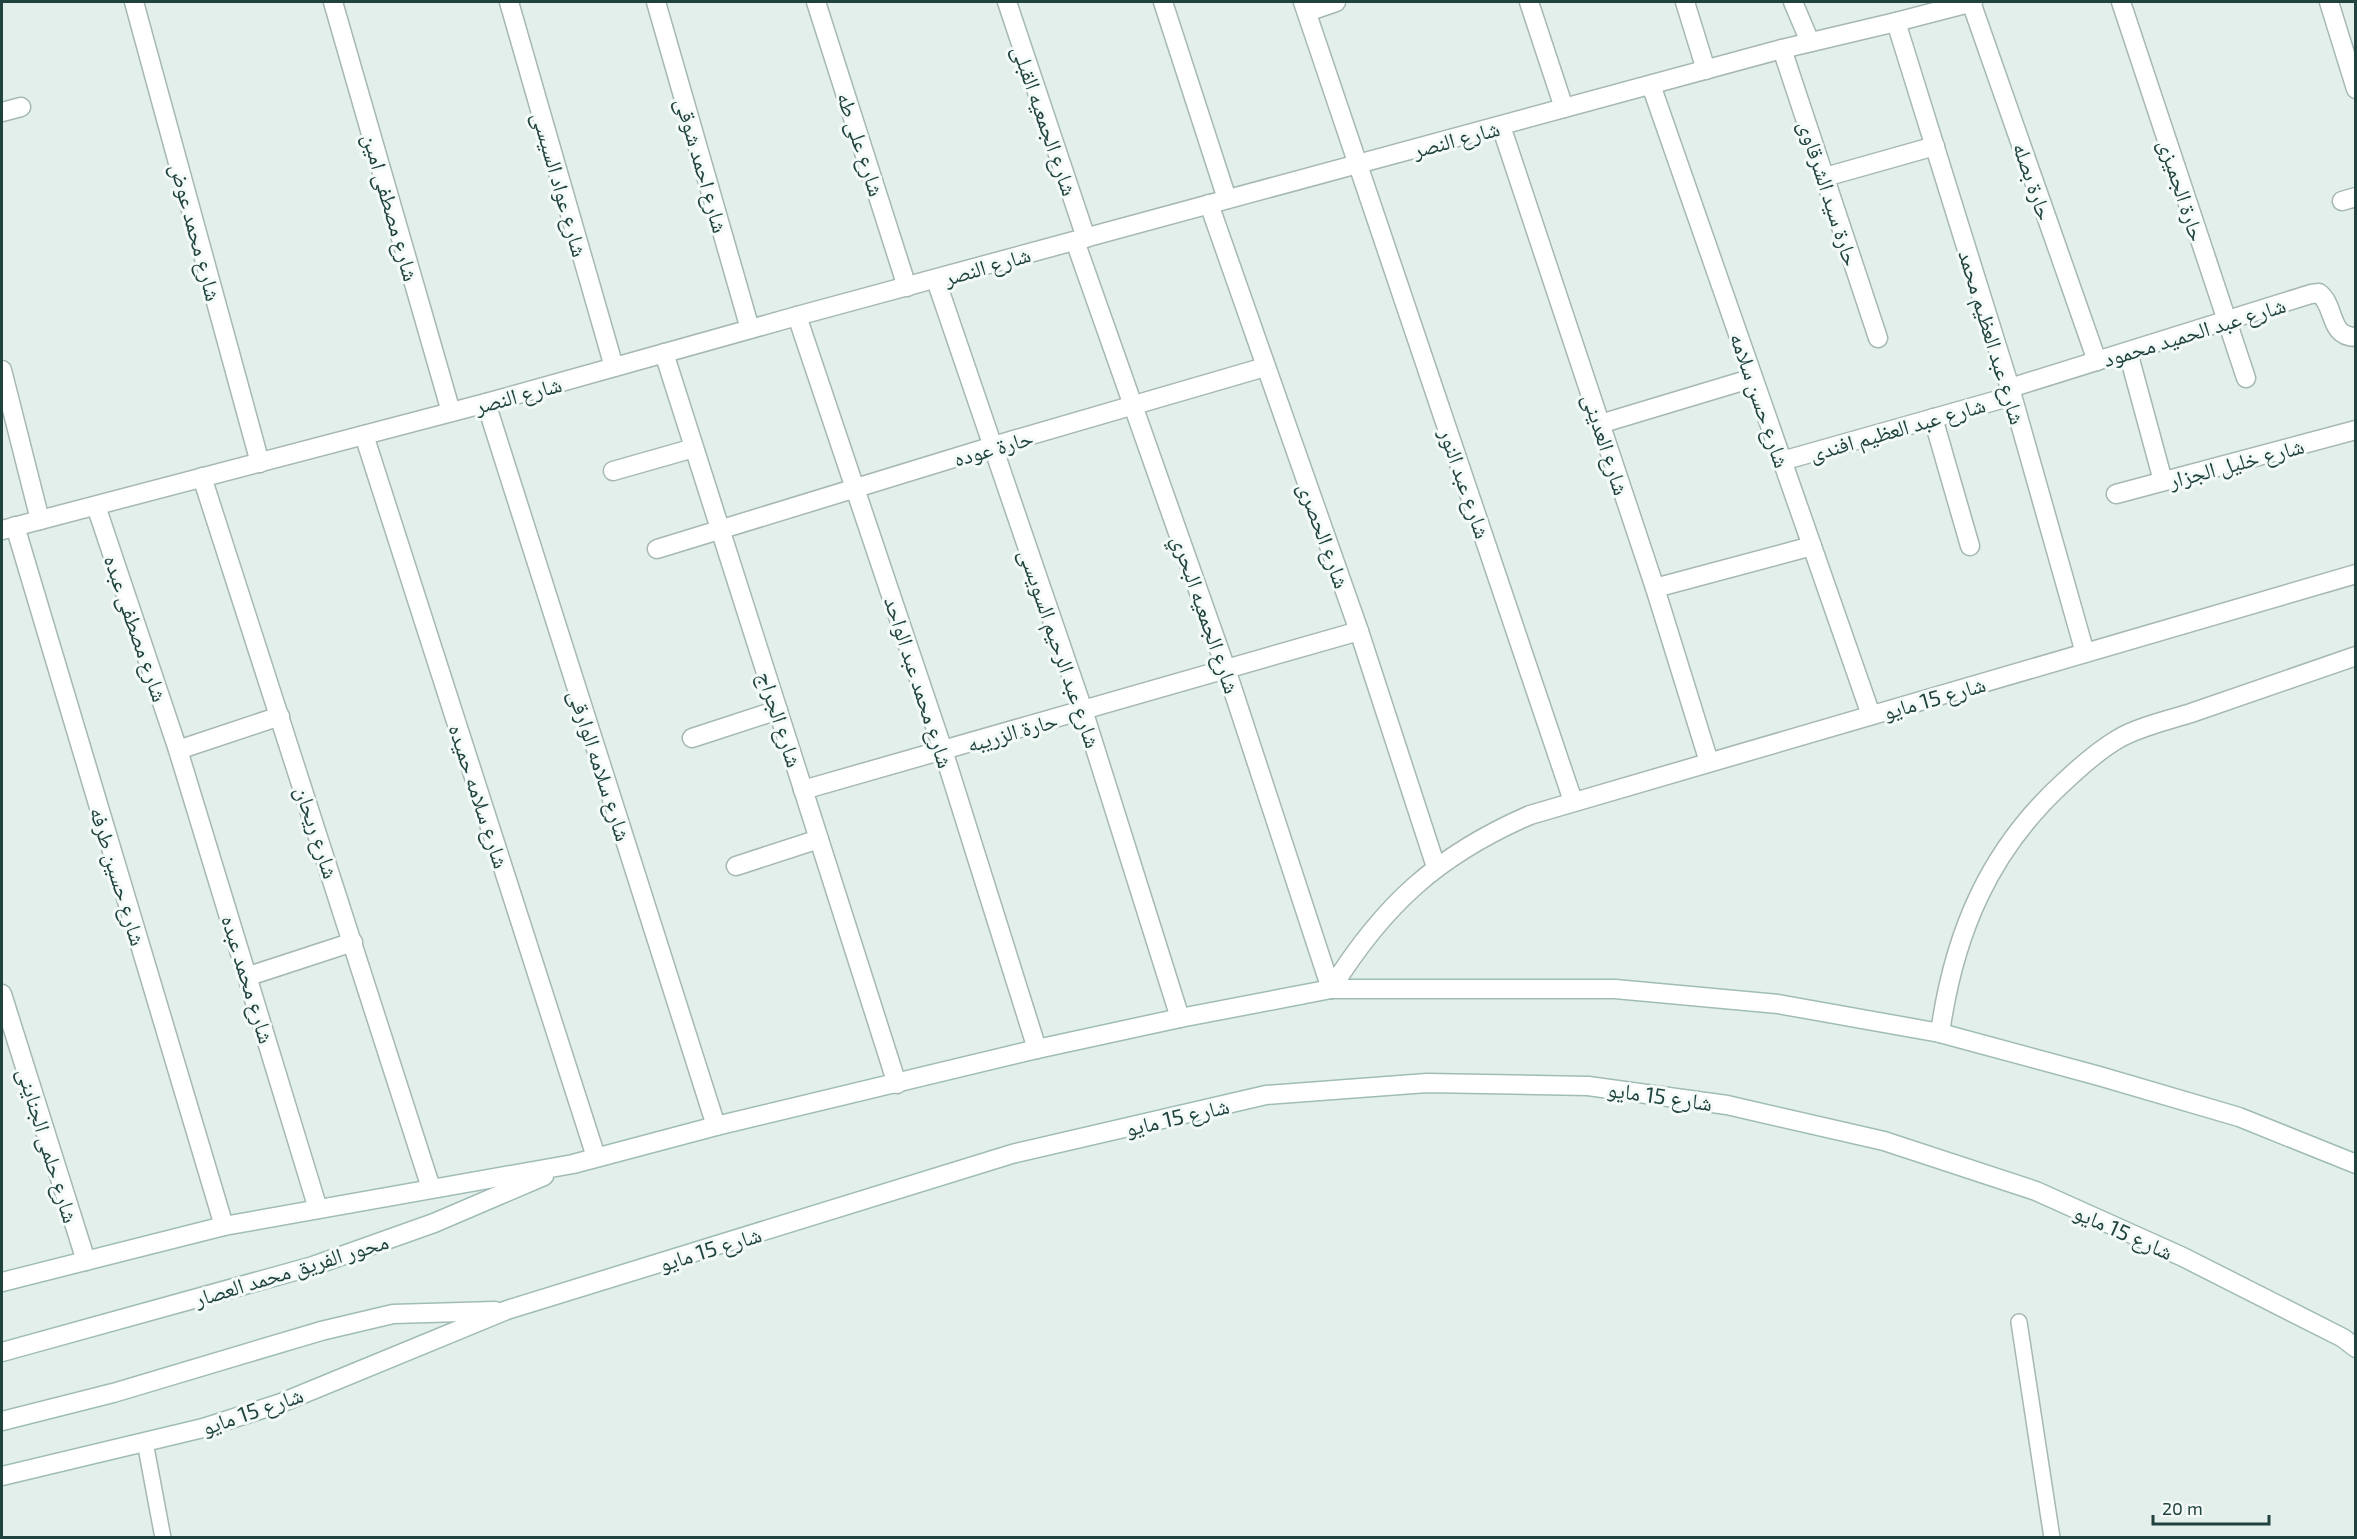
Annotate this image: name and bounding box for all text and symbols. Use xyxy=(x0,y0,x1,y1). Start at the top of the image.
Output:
street label: شارع الجمعيه القبلى xyxy=(1006,41,1084,199)
street label: شارع على طه xyxy=(831,89,891,200)
street label: شارع احمد شوقى xyxy=(669,94,735,236)
street label: شارع عواد السيسى xyxy=(526,109,594,260)
street label: شارع النصر xyxy=(1409,114,1503,164)
street label: حارة سيد الشرقاوى xyxy=(1792,117,1866,270)
street label: شارع مصطفى امين xyxy=(357,130,425,284)
street label: حارة الجميزى xyxy=(2152,136,2212,245)
street label: حارة بصله xyxy=(2008,139,2059,223)
street label: شارع محمد عوض xyxy=(164,160,228,304)
street label: شارع النصر xyxy=(940,240,1034,292)
street label: شارع عبد العظيم محمد xyxy=(1951,247,2032,428)
street label: شارع عبد الحميد محمود xyxy=(2100,291,2289,373)
street label: شارع حسن سلامه xyxy=(1724,329,1796,472)
street label: شارع النصر xyxy=(471,370,565,420)
street label: شارع العدينى xyxy=(1576,390,1636,499)
street label: شارع عبد العظيم افندى xyxy=(1806,390,1989,468)
street label: حارة عوده xyxy=(950,423,1036,472)
street label: شارع عبد النور xyxy=(1433,424,1497,542)
street label: شارع خليل الجزار xyxy=(2164,431,2307,495)
street label: شارع الحصرى xyxy=(1292,478,1356,592)
street label: شارع الجمعيه البحري xyxy=(1162,531,1246,698)
street label: شارع عبد الرحيم السويسى xyxy=(1012,545,1107,752)
street label: شارع مصطفى عبده xyxy=(98,551,174,705)
street label: شارع محمد عبد الواحد xyxy=(878,593,960,772)
street label: شارع الجراج xyxy=(751,668,809,771)
street label: شارع 15 مايو xyxy=(1880,670,1989,726)
street label: شارع سلامه الوارقى xyxy=(562,686,638,845)
street label: حارة الزريبه xyxy=(964,706,1061,757)
street label: شارع سلامه حميده xyxy=(443,721,516,872)
street label: شارع ريحان xyxy=(289,782,345,882)
street label: شارع حسين طرفه xyxy=(84,804,152,949)
street label: شارع محمد عبده xyxy=(215,912,281,1047)
street label: شارع حلمى الجناينى xyxy=(11,1064,85,1226)
street label: شارع 15 مايو xyxy=(1606,1075,1714,1117)
street label: شارع 15 مايو xyxy=(1123,1091,1232,1142)
street label: شارع 15 مايو xyxy=(2070,1198,2178,1266)
street label: شارع 15 مايو xyxy=(656,1220,765,1278)
street label: محور الفريق محمد العصار xyxy=(190,1227,392,1313)
street label: شارع 15 مايو xyxy=(198,1381,307,1441)
scale bar xyxy=(2153,1488,2268,1526)
text: 20 m xyxy=(2162,1497,2203,1519)

